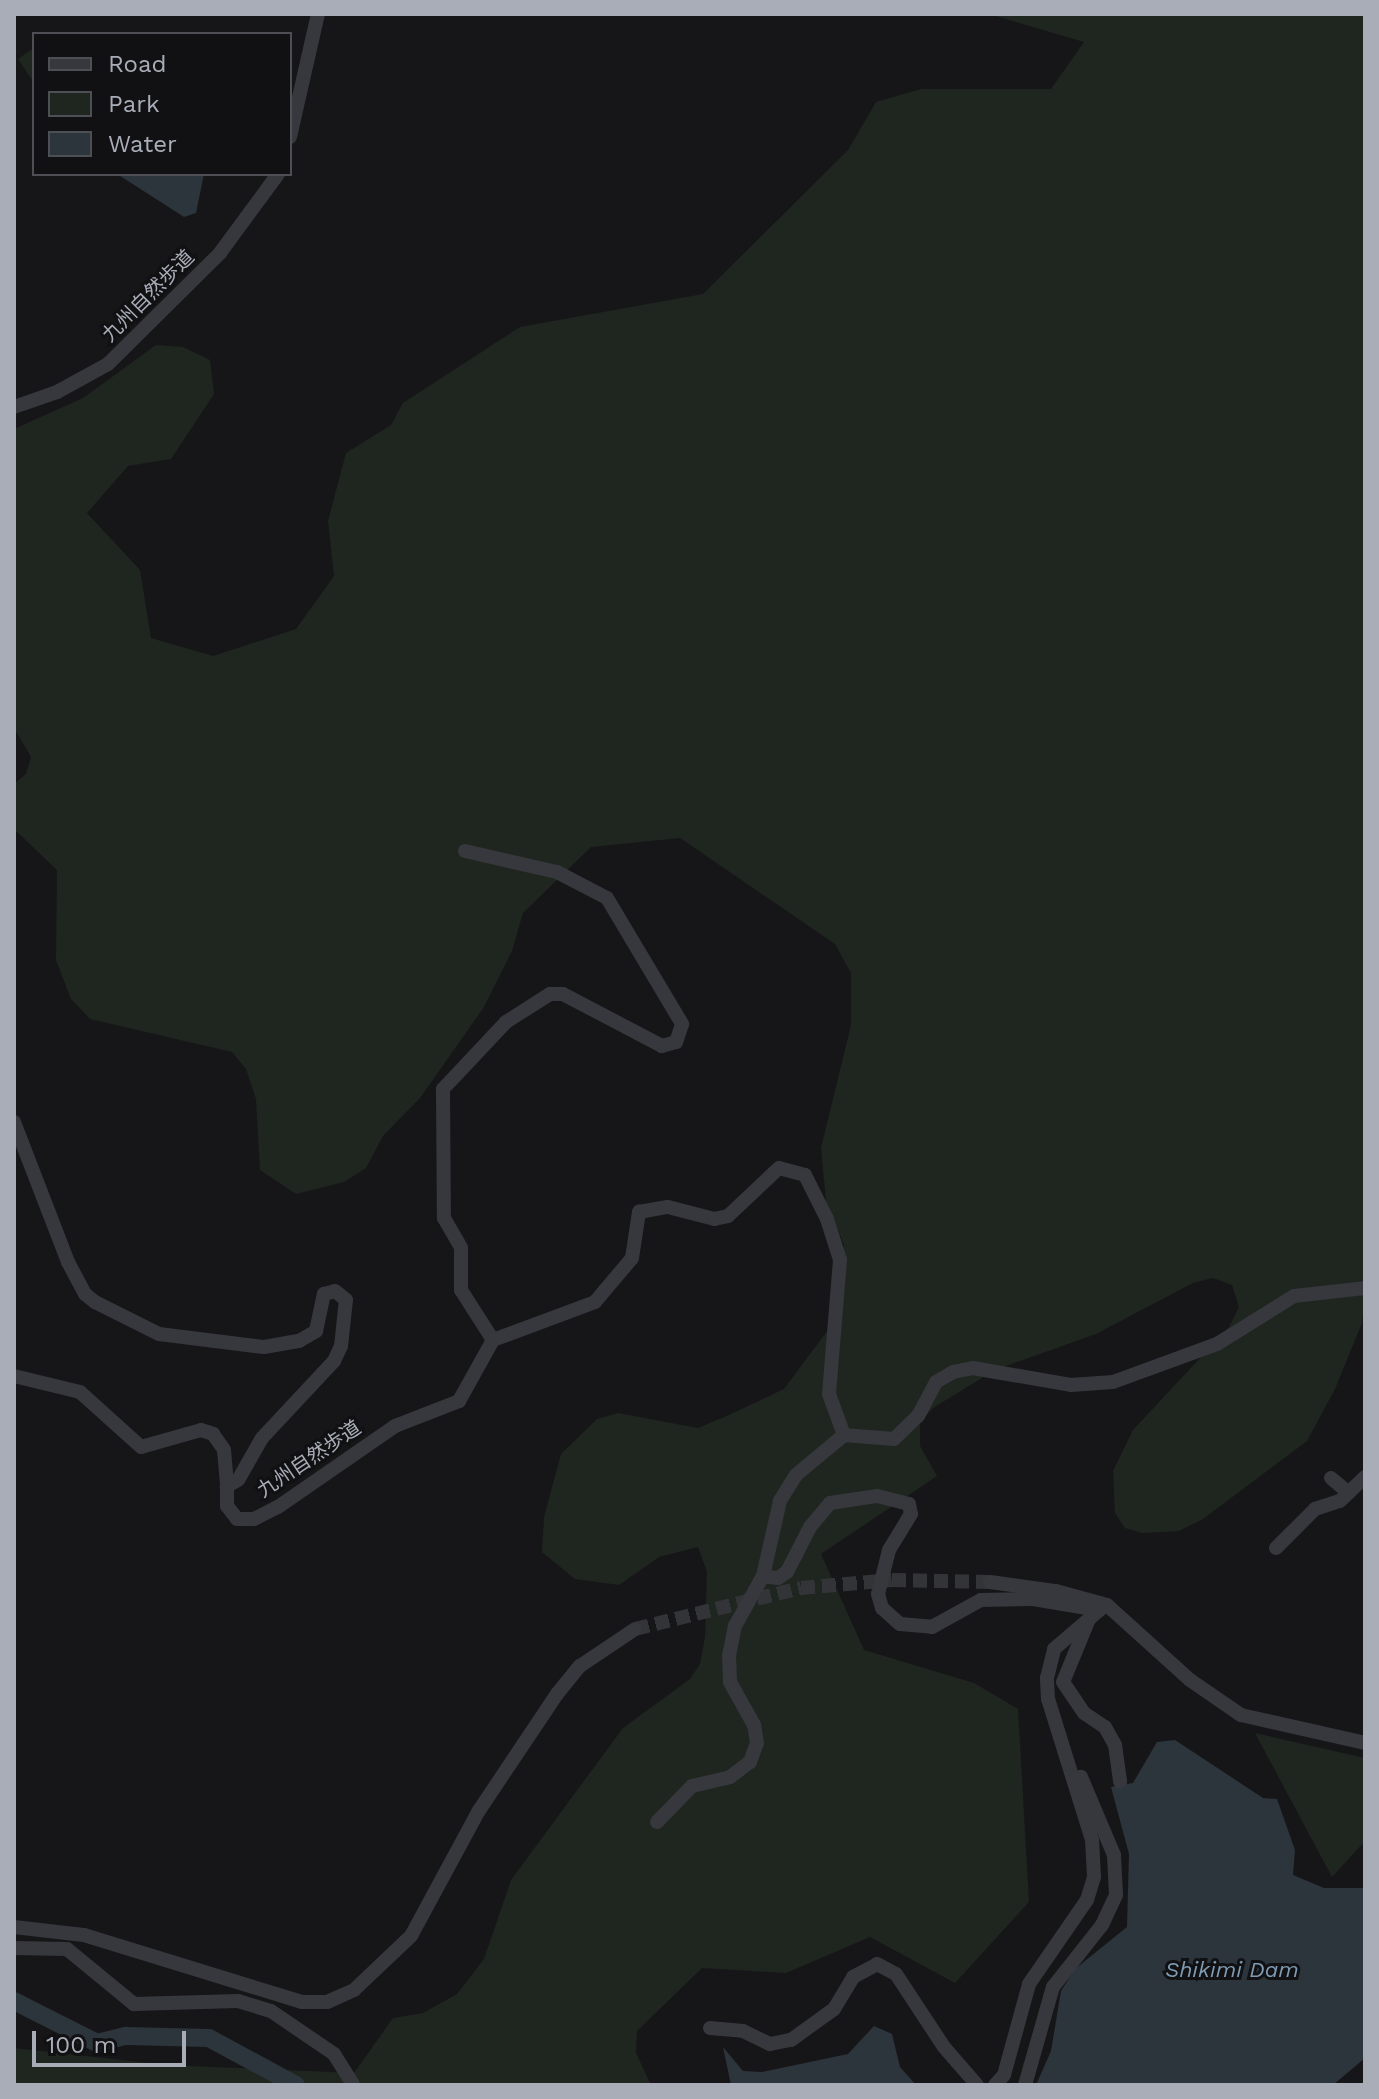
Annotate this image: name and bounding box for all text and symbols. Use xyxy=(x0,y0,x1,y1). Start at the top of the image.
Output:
legend xyxy=(32,32,292,176)
text: Road xyxy=(108,50,167,78)
text: Park xyxy=(108,90,160,118)
text: Water xyxy=(108,130,177,158)
street label: 九州自然歩道 xyxy=(97,245,199,347)
street label: 九州自然歩道 xyxy=(253,1416,365,1502)
water label: Shikimi Dam xyxy=(1165,1957,1299,1983)
scale bar xyxy=(36,2015,190,2065)
text: 100 m xyxy=(46,2031,116,2059)

